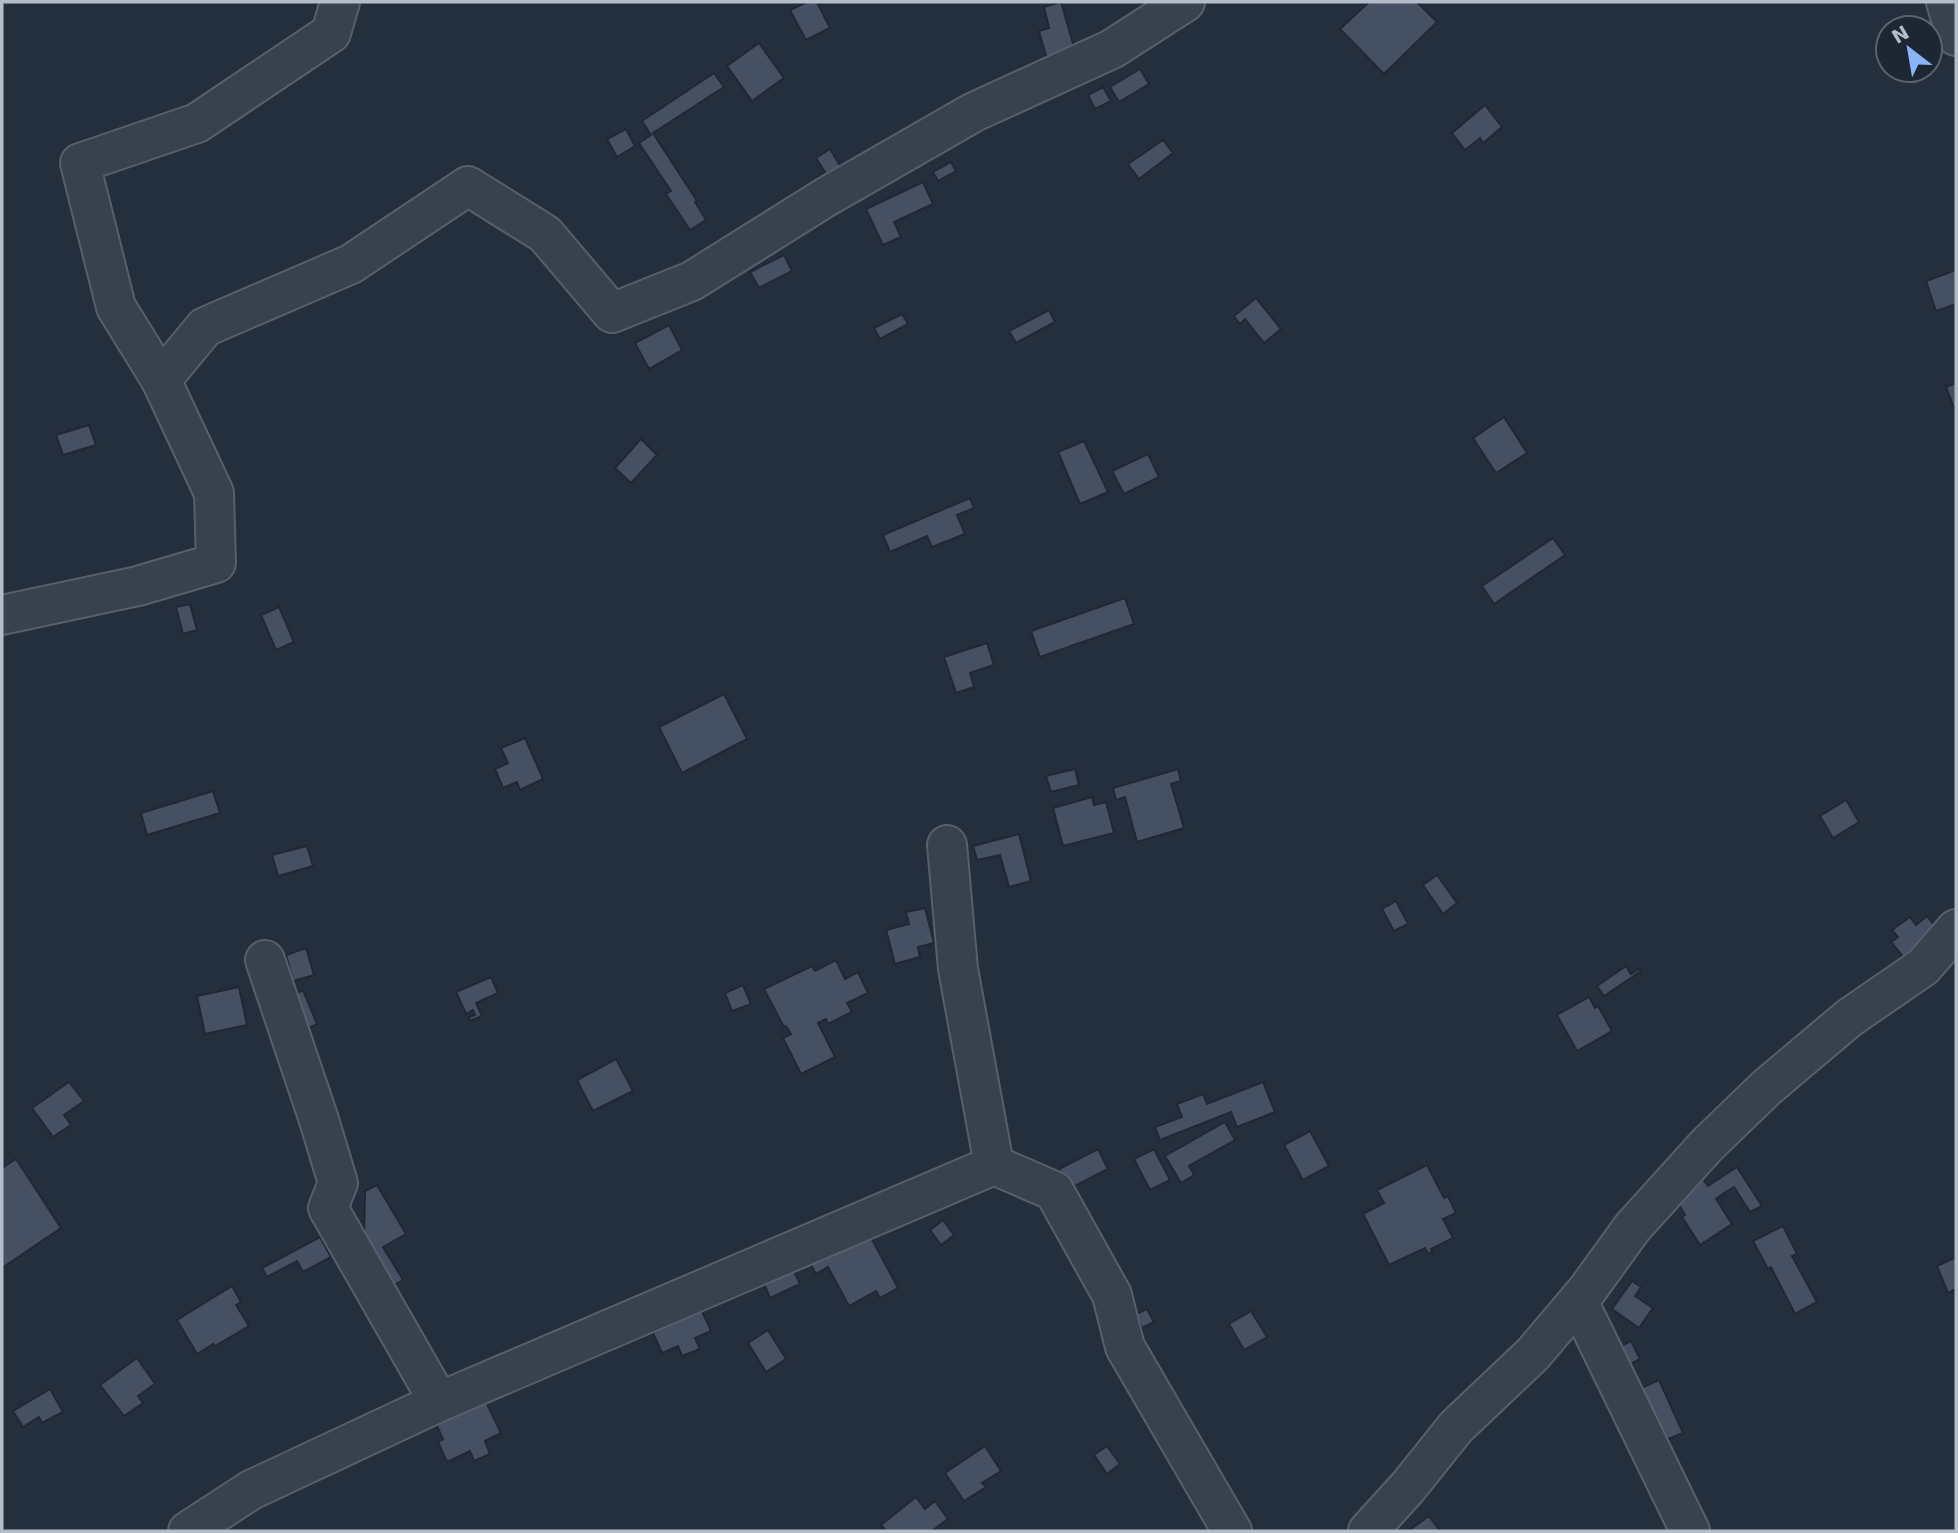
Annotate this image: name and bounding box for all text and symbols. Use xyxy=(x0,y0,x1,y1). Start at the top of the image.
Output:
north arrow xyxy=(1874,14,1944,84)
text: N xyxy=(1888,21,1913,48)

